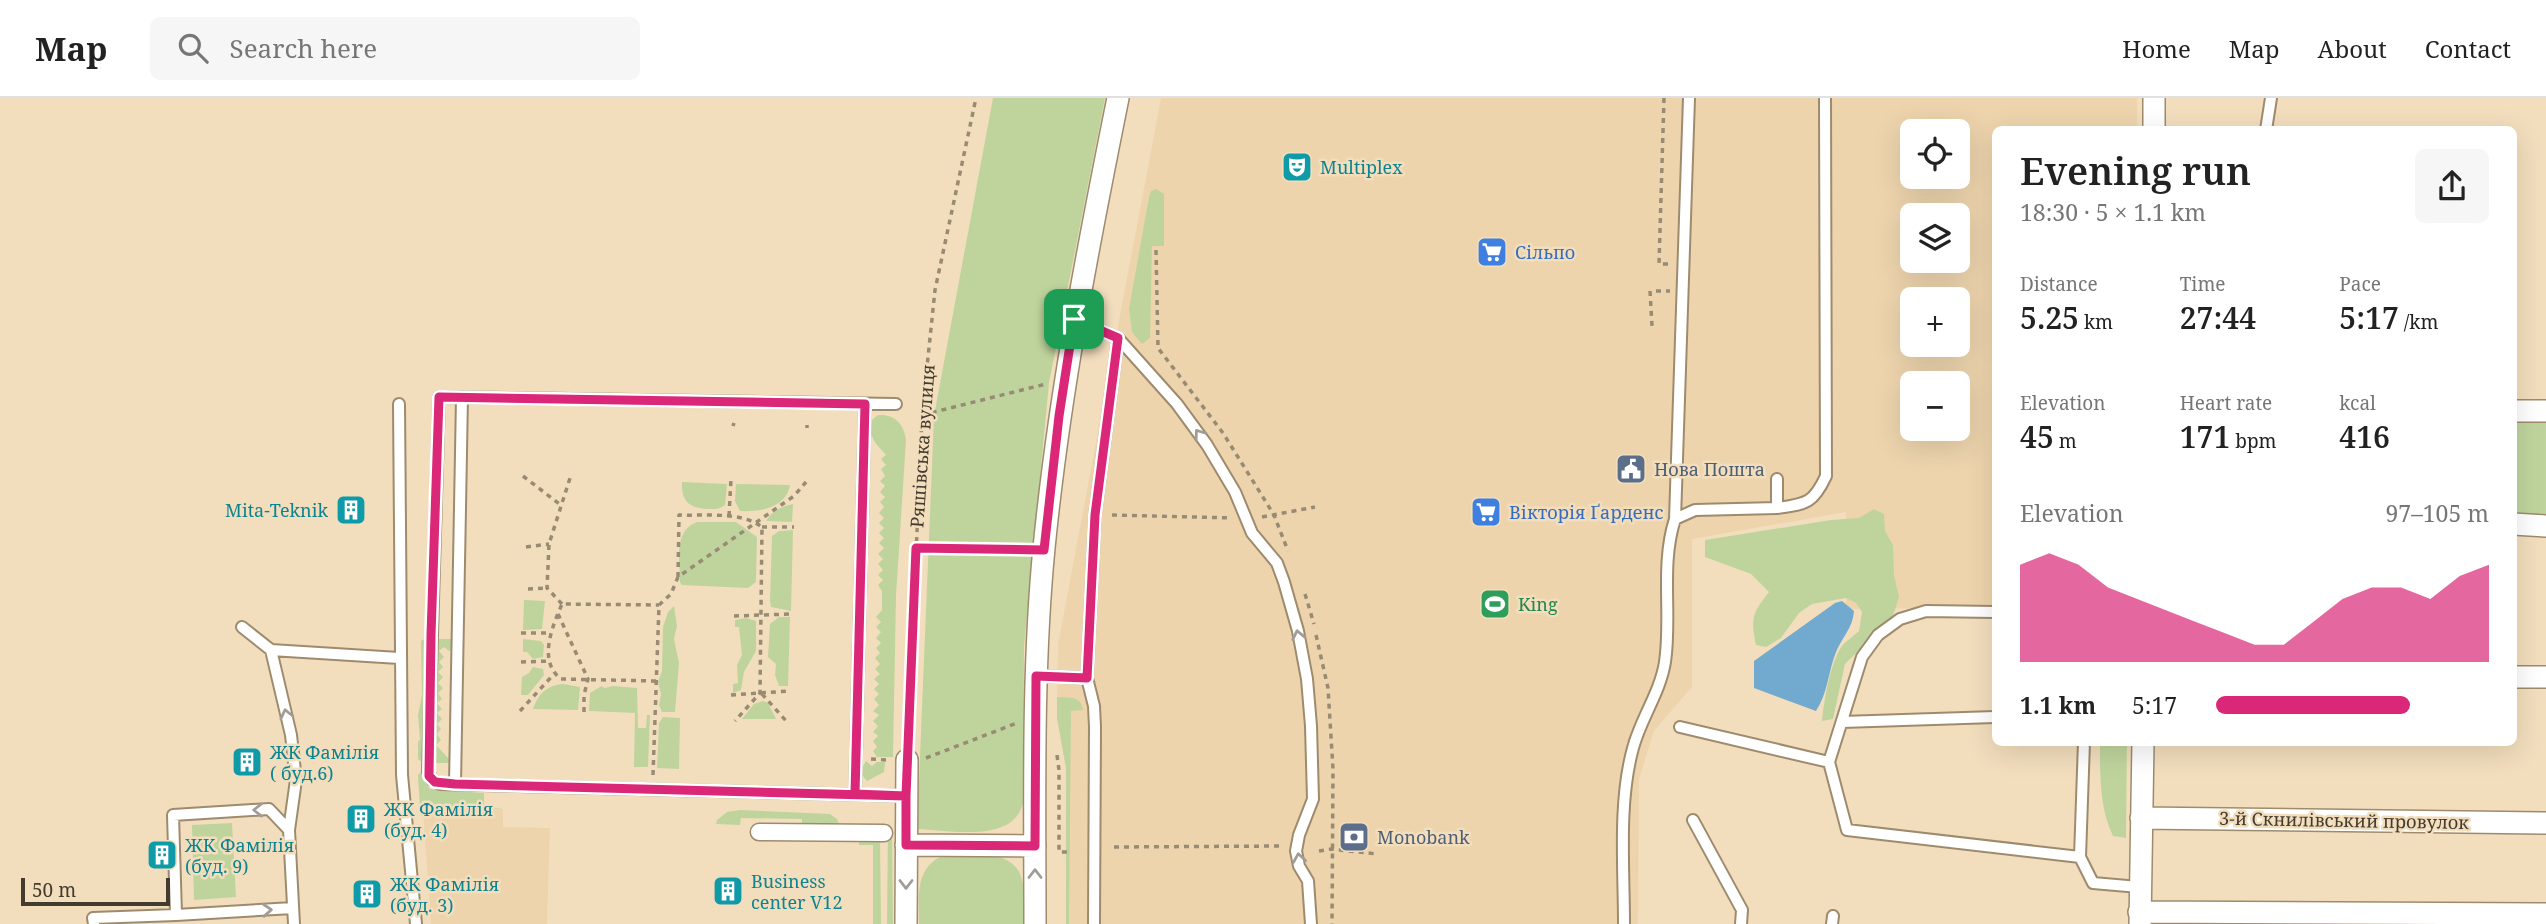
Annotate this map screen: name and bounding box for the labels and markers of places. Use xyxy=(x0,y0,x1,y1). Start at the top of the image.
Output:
theatre icon: Multiplex xyxy=(1280,150,1314,184)
place label: Multiplex xyxy=(1320,155,1403,179)
supermarket icon: Сільпо xyxy=(1475,235,1509,269)
place label: Сільпо xyxy=(1515,240,1575,264)
pin xyxy=(1044,289,1104,349)
public building icon: Нова Пошта xyxy=(1614,452,1648,486)
place label: Нова Пошта xyxy=(1654,457,1765,481)
building icon: Mita-Teknik xyxy=(334,493,368,527)
supermarket icon: Вікторія Ґарденс xyxy=(1469,495,1503,529)
place label: Mita-Teknik xyxy=(225,498,328,522)
place label: Вікторія Ґарденс xyxy=(1509,500,1663,524)
sports icon: King xyxy=(1478,587,1512,621)
place label: King xyxy=(1518,592,1558,616)
place label: ЖК Фамілія ( буд.6) xyxy=(269,740,379,785)
building icon: ЖК Фамілія ( буд.6) xyxy=(230,745,264,779)
place label: ЖК Фамілія (буд. 4) xyxy=(383,797,493,842)
building icon: ЖК Фамілія (буд. 4) xyxy=(344,802,378,836)
bank icon: Monobank xyxy=(1337,820,1371,854)
place label: Monobank xyxy=(1377,825,1470,849)
place label: ЖК Фамілія (буд. 9) xyxy=(184,833,294,878)
building icon: ЖК Фамілія (буд. 9) xyxy=(145,838,179,872)
place label: Business center V12 xyxy=(751,869,843,914)
place label: ЖК Фамілія (буд. 3) xyxy=(389,872,499,917)
building icon: Business center V12 xyxy=(711,874,745,908)
building icon: ЖК Фамілія (буд. 3) xyxy=(350,877,384,911)

